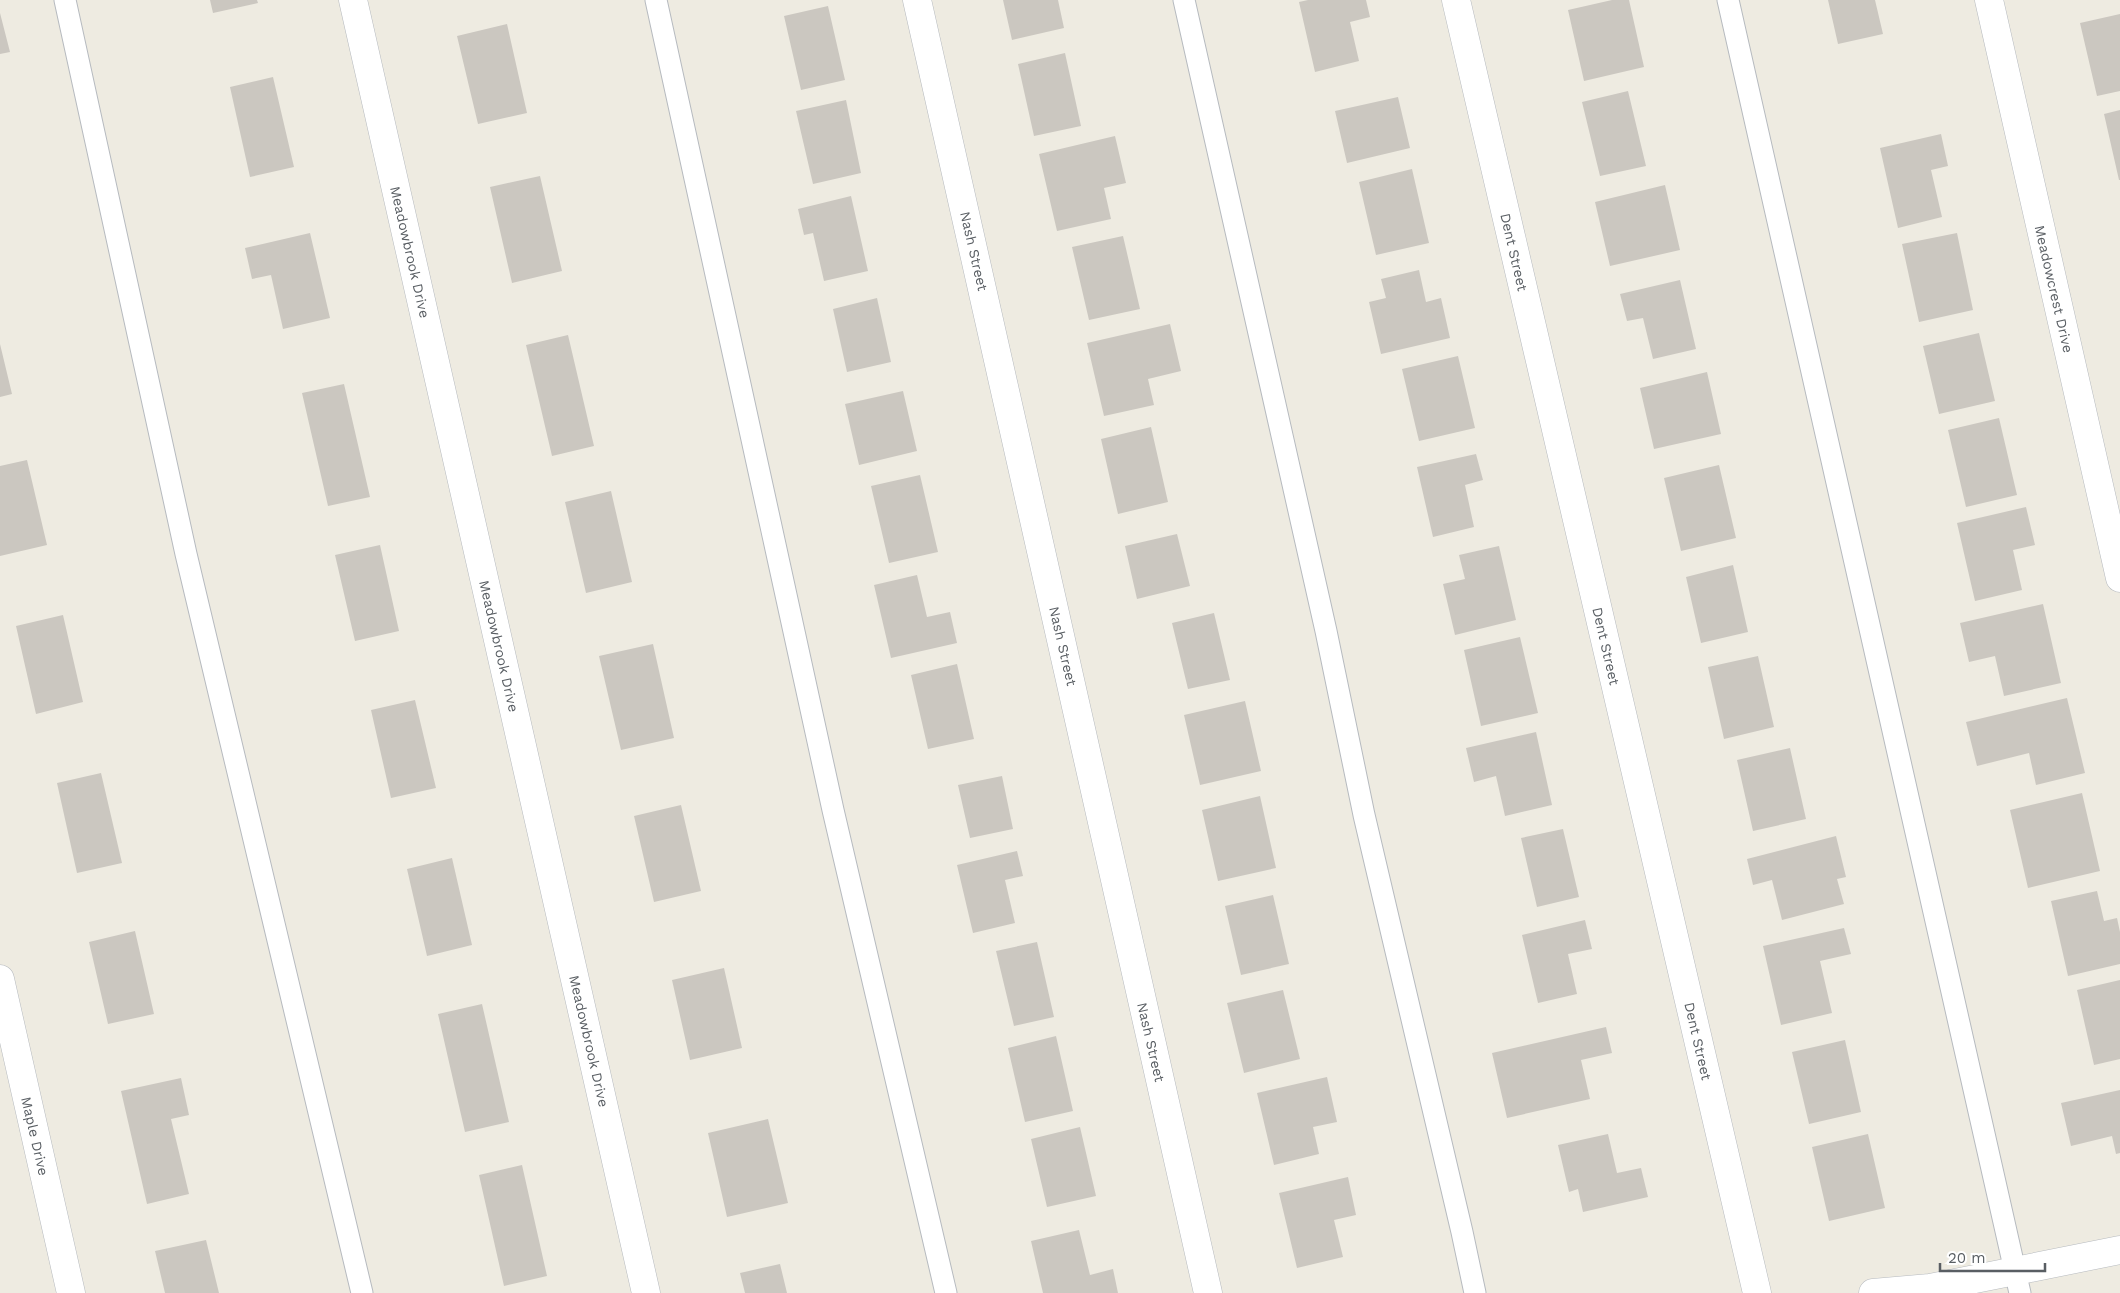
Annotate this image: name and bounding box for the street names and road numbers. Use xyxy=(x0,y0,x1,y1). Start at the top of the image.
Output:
street label: Meadowbrook Drive xyxy=(387,185,433,319)
street label: Nash Street xyxy=(957,210,991,292)
street label: Dent Street xyxy=(1497,211,1531,293)
street label: Meadowcrest Drive xyxy=(2032,224,2076,354)
street label: Meadowbrook Drive xyxy=(476,579,522,713)
street label: Nash Street xyxy=(1046,605,1080,687)
street label: Dent Street xyxy=(1589,605,1623,687)
street label: Meadowbrook Drive xyxy=(566,974,612,1108)
street label: Dent Street xyxy=(1681,1000,1715,1082)
street label: Nash Street xyxy=(1134,1001,1168,1083)
street label: Maple Drive xyxy=(18,1095,52,1177)

